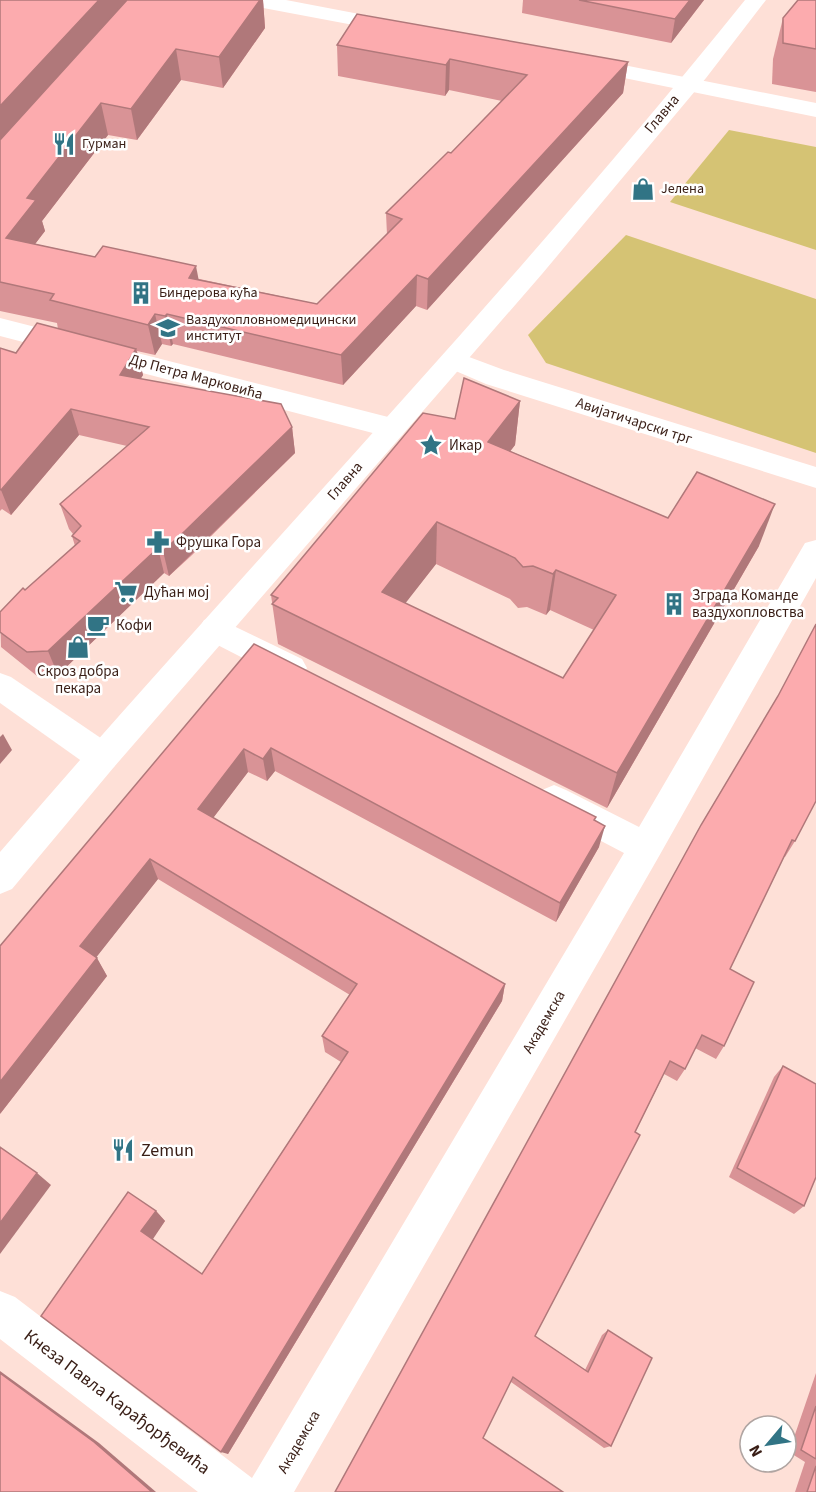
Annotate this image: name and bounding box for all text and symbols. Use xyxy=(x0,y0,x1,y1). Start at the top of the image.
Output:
street label: Главна xyxy=(640,90,684,138)
restaurant icon: Гурман xyxy=(51,131,77,157)
place label: Гурман xyxy=(82,134,126,154)
shop icon: Јелена xyxy=(630,176,656,202)
place label: Јелена xyxy=(661,179,704,199)
building icon: Биндерова кућа xyxy=(128,280,154,306)
place label: Биндерова кућа xyxy=(159,283,258,303)
place label: Ваздухопловномедицински институт xyxy=(186,310,356,346)
school or university icon: Ваздухопловномедицински институт xyxy=(155,315,181,341)
street label: Др Петра Марковића xyxy=(127,349,265,405)
street label: Авијатичарски трг xyxy=(573,392,695,450)
place icon: Икар xyxy=(418,432,444,458)
place label: Икар xyxy=(449,435,482,456)
street label: Главна xyxy=(322,457,368,505)
pharmacy icon: Фрушка Гора xyxy=(145,529,171,555)
place label: Фрушка Гора xyxy=(176,532,261,553)
supermarket icon: Дућан мој xyxy=(113,579,139,605)
place label: Дућан мој xyxy=(144,582,209,603)
place label: Зграда Команде ваздухопловства xyxy=(692,585,804,623)
building icon: Зграда Команде ваздухопловства xyxy=(661,591,687,617)
cafe icon: Кофи xyxy=(85,612,111,638)
place label: Кофи xyxy=(116,615,152,636)
shop icon: Скроз добра пекара xyxy=(65,634,91,660)
place label: Скроз добра пекара xyxy=(37,661,119,699)
street label: Академска xyxy=(518,987,570,1057)
restaurant icon: Zemun xyxy=(110,1137,136,1163)
place label: Zemun xyxy=(141,1138,194,1163)
street label: Кнеза Павла Карађорђевића xyxy=(19,1324,215,1480)
street label: Академска xyxy=(273,1407,325,1477)
north arrow xyxy=(738,1414,798,1474)
text: N xyxy=(744,1441,768,1461)

